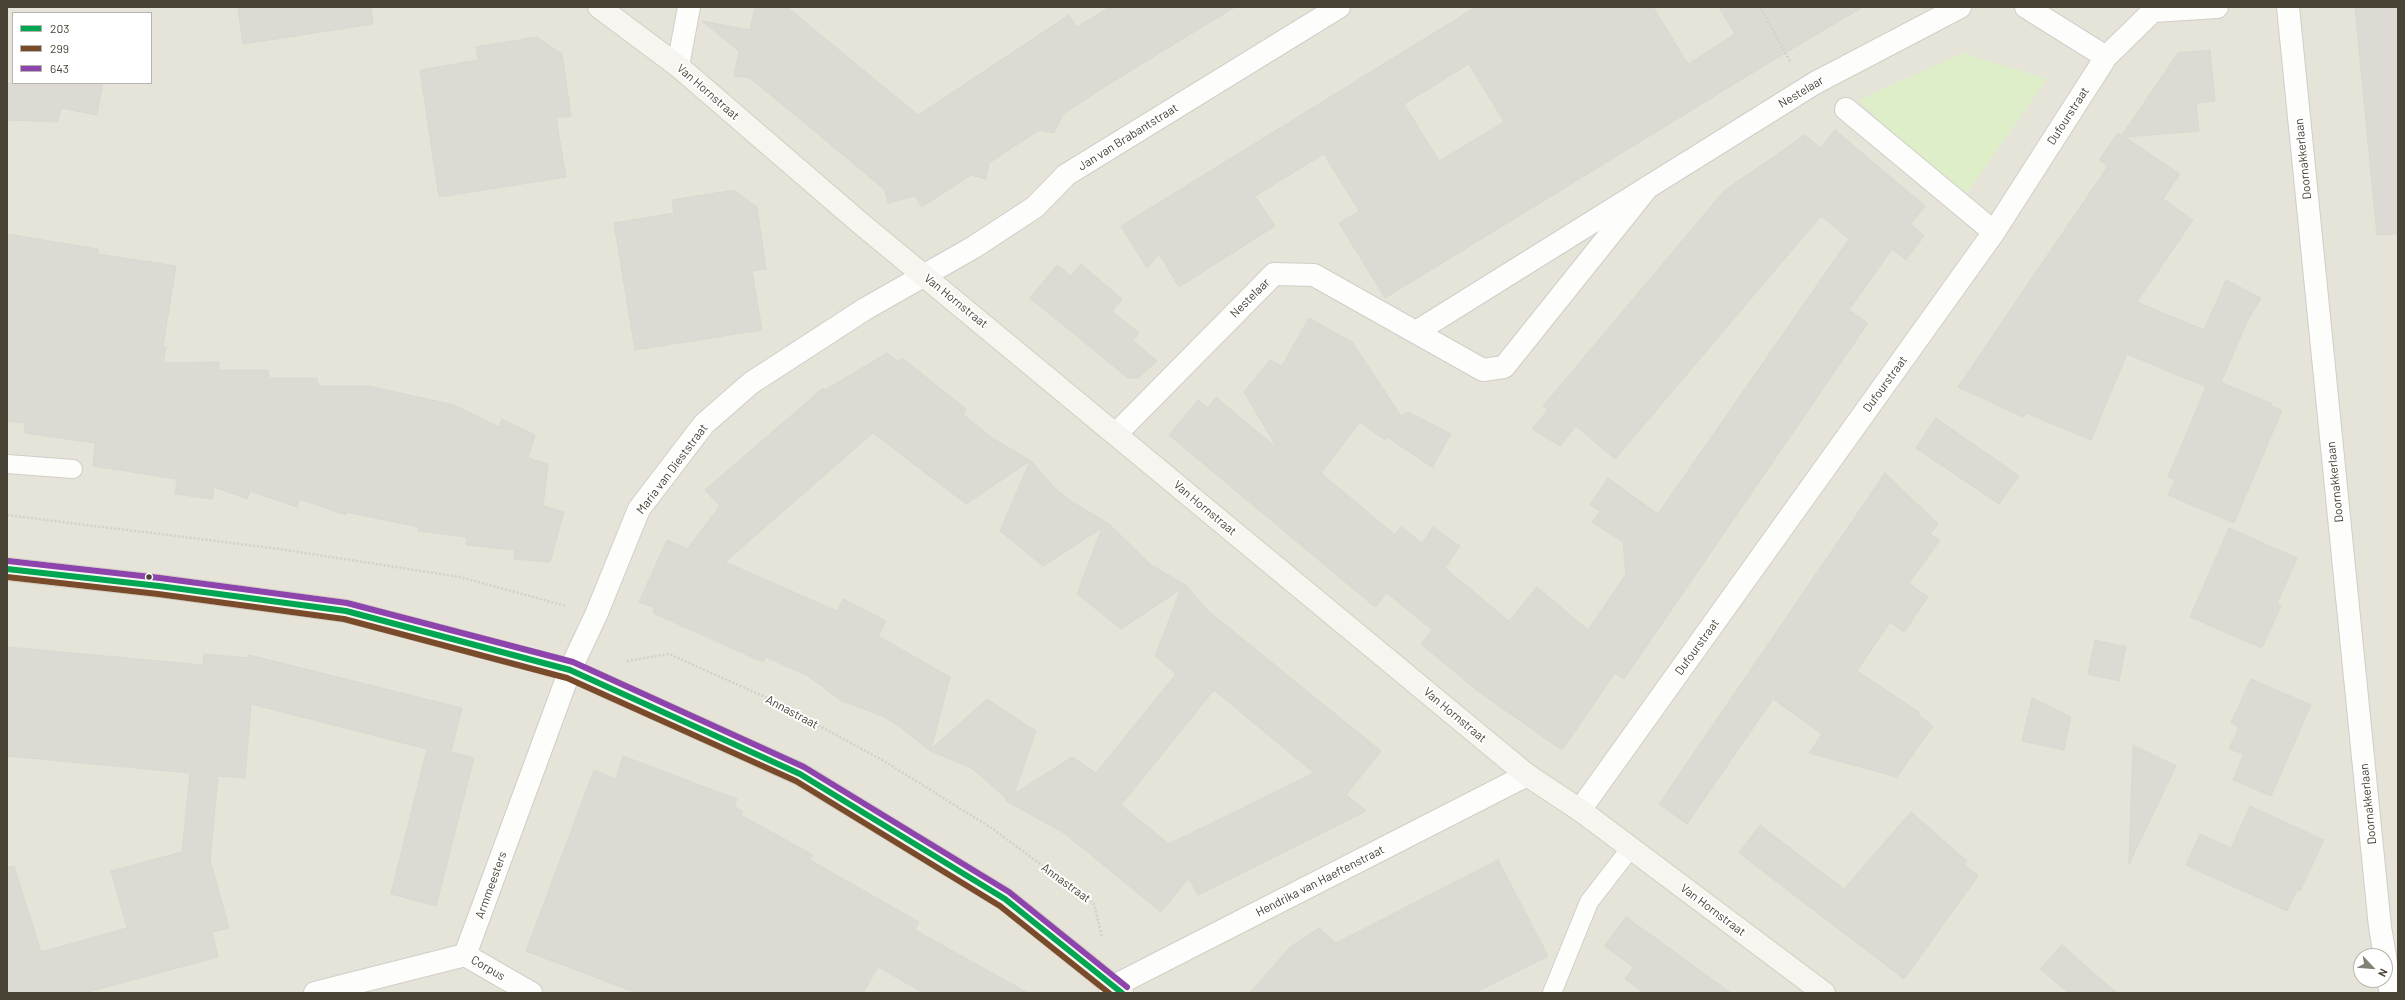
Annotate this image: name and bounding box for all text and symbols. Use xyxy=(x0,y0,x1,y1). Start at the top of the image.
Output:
legend xyxy=(12,12,152,84)
text: 203 xyxy=(50,21,69,35)
text: 299 xyxy=(50,41,69,55)
text: 643 xyxy=(50,61,69,75)
street label: Van Hornstraat xyxy=(674,61,742,123)
street label: Nestelaar xyxy=(1776,73,1826,111)
street label: Dufourstraat xyxy=(2044,85,2092,147)
street label: Jan van Brabantstraat xyxy=(1075,100,1181,174)
street label: Doornakkerlaan xyxy=(2292,118,2314,200)
street label: Van Hornstraat xyxy=(921,271,991,331)
street label: Nestelaar xyxy=(1227,275,1273,321)
street label: Dufourstraat xyxy=(1860,353,1910,415)
street label: Maria van Dieststraat xyxy=(633,421,711,517)
street label: Doornakkerlaan xyxy=(2324,441,2346,523)
street label: Van Hornstraat xyxy=(1171,477,1239,539)
unlabelled marker xyxy=(144,572,154,582)
street label: Dufourstraat xyxy=(1672,616,1722,678)
street label: Van Hornstraat xyxy=(1421,684,1489,746)
street label: Annastraat xyxy=(763,692,821,732)
street label: Doornakkerlaan xyxy=(2357,763,2379,845)
street label: Hendrika van Haeftenstraat xyxy=(1253,842,1387,920)
street label: Armmeesters xyxy=(472,849,510,921)
street label: Annastraat xyxy=(1039,860,1093,906)
street label: Van Hornstraat xyxy=(1678,881,1748,939)
north arrow xyxy=(2353,948,2393,988)
street label: Corpus xyxy=(468,953,508,983)
text: N xyxy=(2376,967,2391,979)

